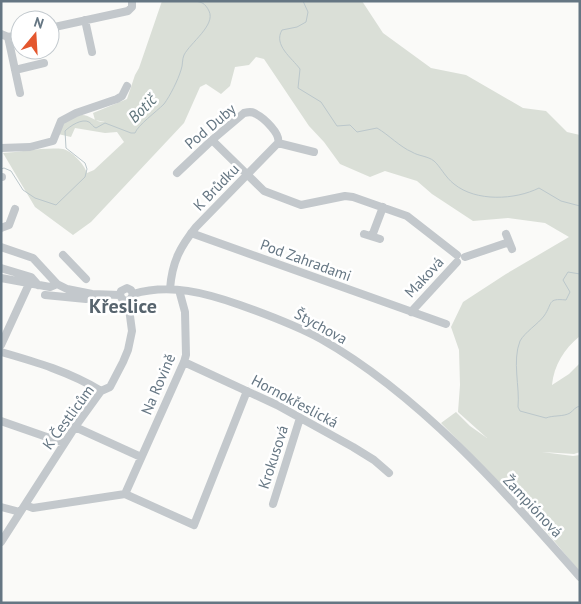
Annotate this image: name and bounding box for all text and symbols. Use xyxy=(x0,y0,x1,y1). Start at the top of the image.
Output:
north arrow xyxy=(10,10,60,60)
text: N xyxy=(32,13,46,33)
water label: Botič xyxy=(123,88,162,127)
street label: Pod Duby xyxy=(181,99,239,153)
street label: K Brůdku xyxy=(189,160,243,214)
street label: Pod Zahradami xyxy=(258,235,354,285)
street label: Maková xyxy=(400,253,448,301)
district label: Křeslice xyxy=(89,293,157,319)
street label: Štychova xyxy=(291,304,351,348)
street label: Na Rovině xyxy=(137,351,179,417)
street label: Hornokřeslická xyxy=(248,370,342,432)
street label: K Čestlicům xyxy=(38,381,98,453)
street label: Krokusová xyxy=(254,423,292,491)
street label: Žampiónová xyxy=(499,471,567,541)

